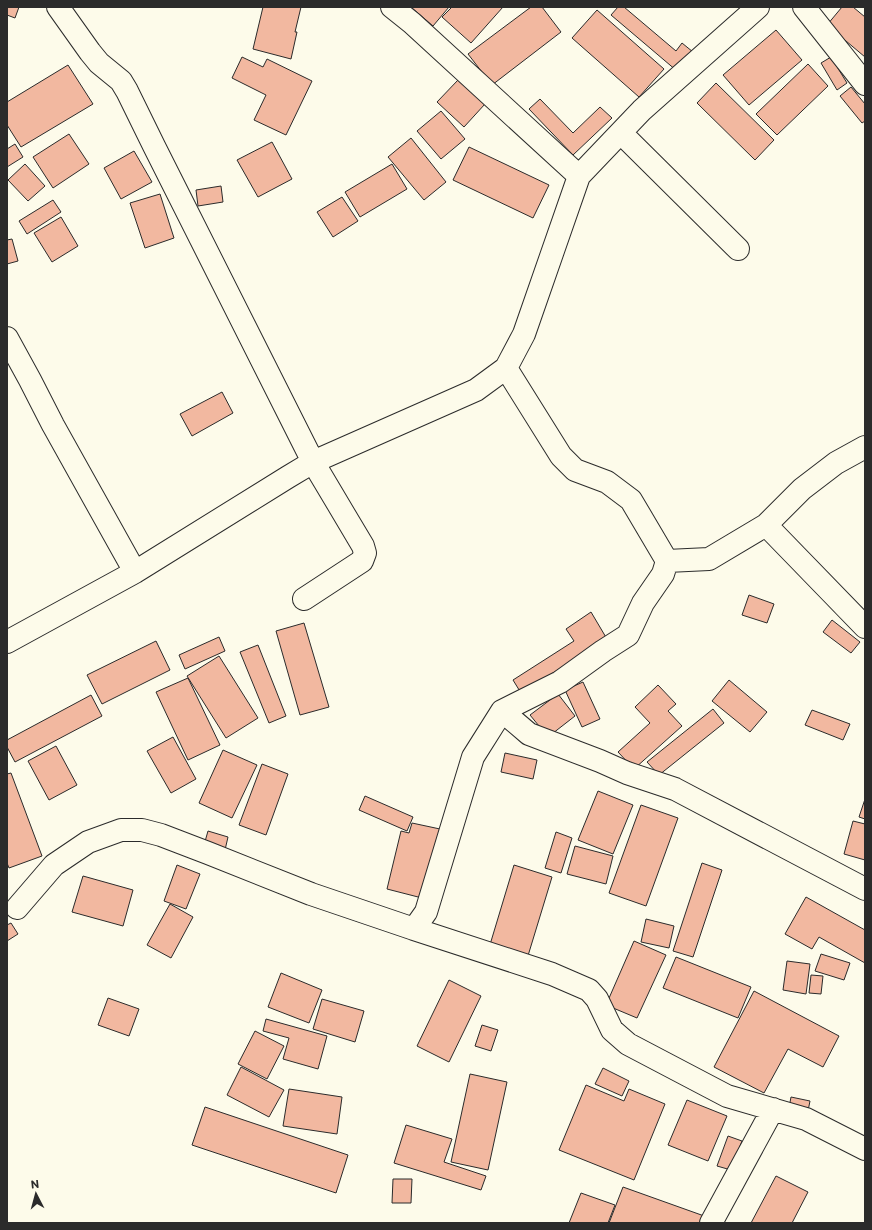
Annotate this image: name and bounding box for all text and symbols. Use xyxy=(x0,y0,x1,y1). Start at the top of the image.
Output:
north arrow xyxy=(16,1174,56,1214)
text: N xyxy=(30,1177,40,1190)

